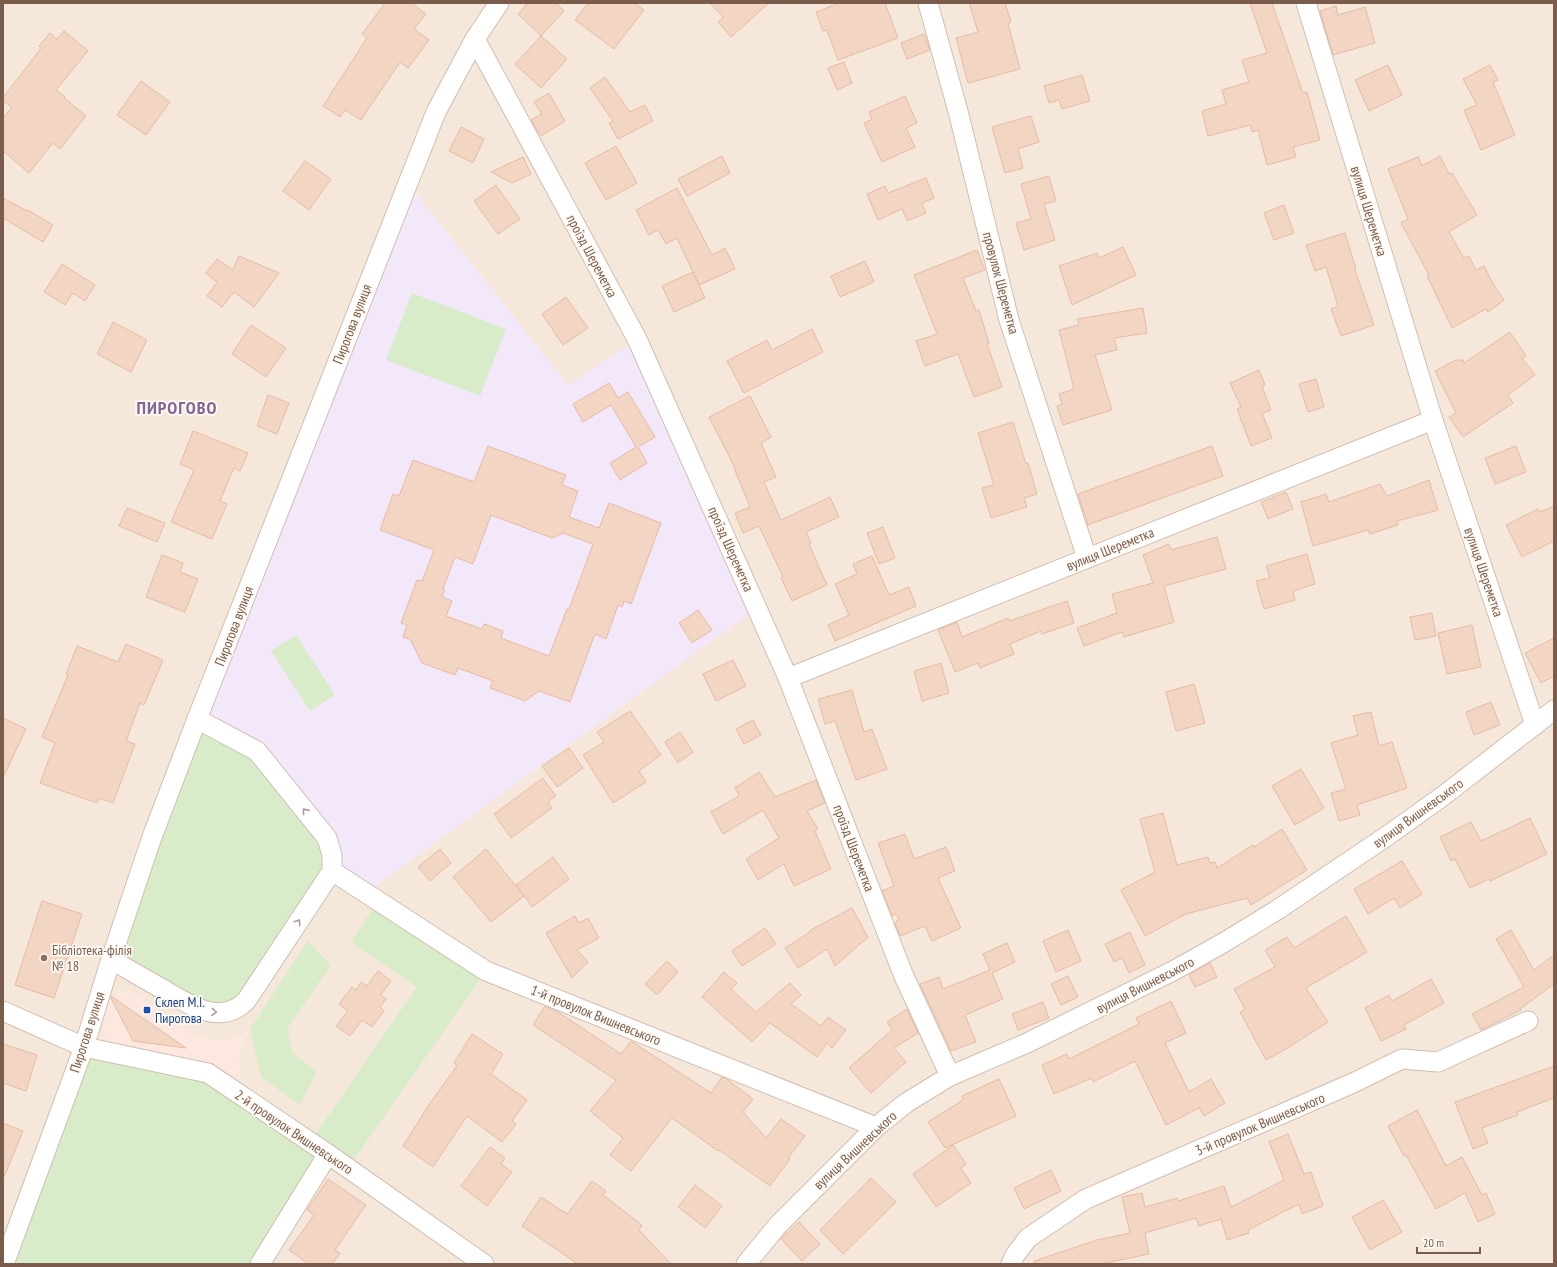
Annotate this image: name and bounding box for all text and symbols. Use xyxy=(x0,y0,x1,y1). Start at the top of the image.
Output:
street label: вулиця Шереметка xyxy=(1347,164,1391,258)
street label: проїзд Шереметка xyxy=(563,211,621,301)
street label: провулок Шереметка xyxy=(979,230,1023,336)
street label: Пирогова вулиця xyxy=(329,282,375,366)
district label: ПИРОГОВО xyxy=(137,396,217,419)
street label: проїзд Шереметка xyxy=(704,504,758,594)
street label: вулиця Шереметка xyxy=(1063,523,1157,575)
street label: вулиця Шереметка xyxy=(1460,525,1508,619)
street label: Пирогова вулиця xyxy=(211,584,257,668)
street label: вулиця Вишневського xyxy=(1369,774,1467,852)
street label: проїзд Шереметка xyxy=(829,802,879,894)
one-way arrow xyxy=(302,808,309,815)
one-way arrow xyxy=(293,919,301,926)
place label: Бібліотека-філія № 18 xyxy=(52,941,132,975)
marker: Бібліотека-філія № 18 xyxy=(39,953,49,963)
street label: вулиця Вишневського xyxy=(1093,953,1197,1017)
street label: 1-й провулок Вишневського xyxy=(528,981,664,1049)
street label: Пирогова вулиця xyxy=(65,989,109,1075)
place label: Склеп М.І. Пирогова xyxy=(155,993,205,1027)
marker: Склеп М.І. Пирогова xyxy=(142,1005,152,1015)
one-way arrow xyxy=(211,1007,217,1016)
street label: 2-й провулок Вишневського xyxy=(231,1086,357,1178)
street label: 3-й провулок Вишневського xyxy=(1193,1089,1327,1159)
street label: вулиця Вишневського xyxy=(810,1107,900,1193)
scale bar xyxy=(1417,1229,1480,1255)
text: 20 m xyxy=(1423,1235,1444,1250)

